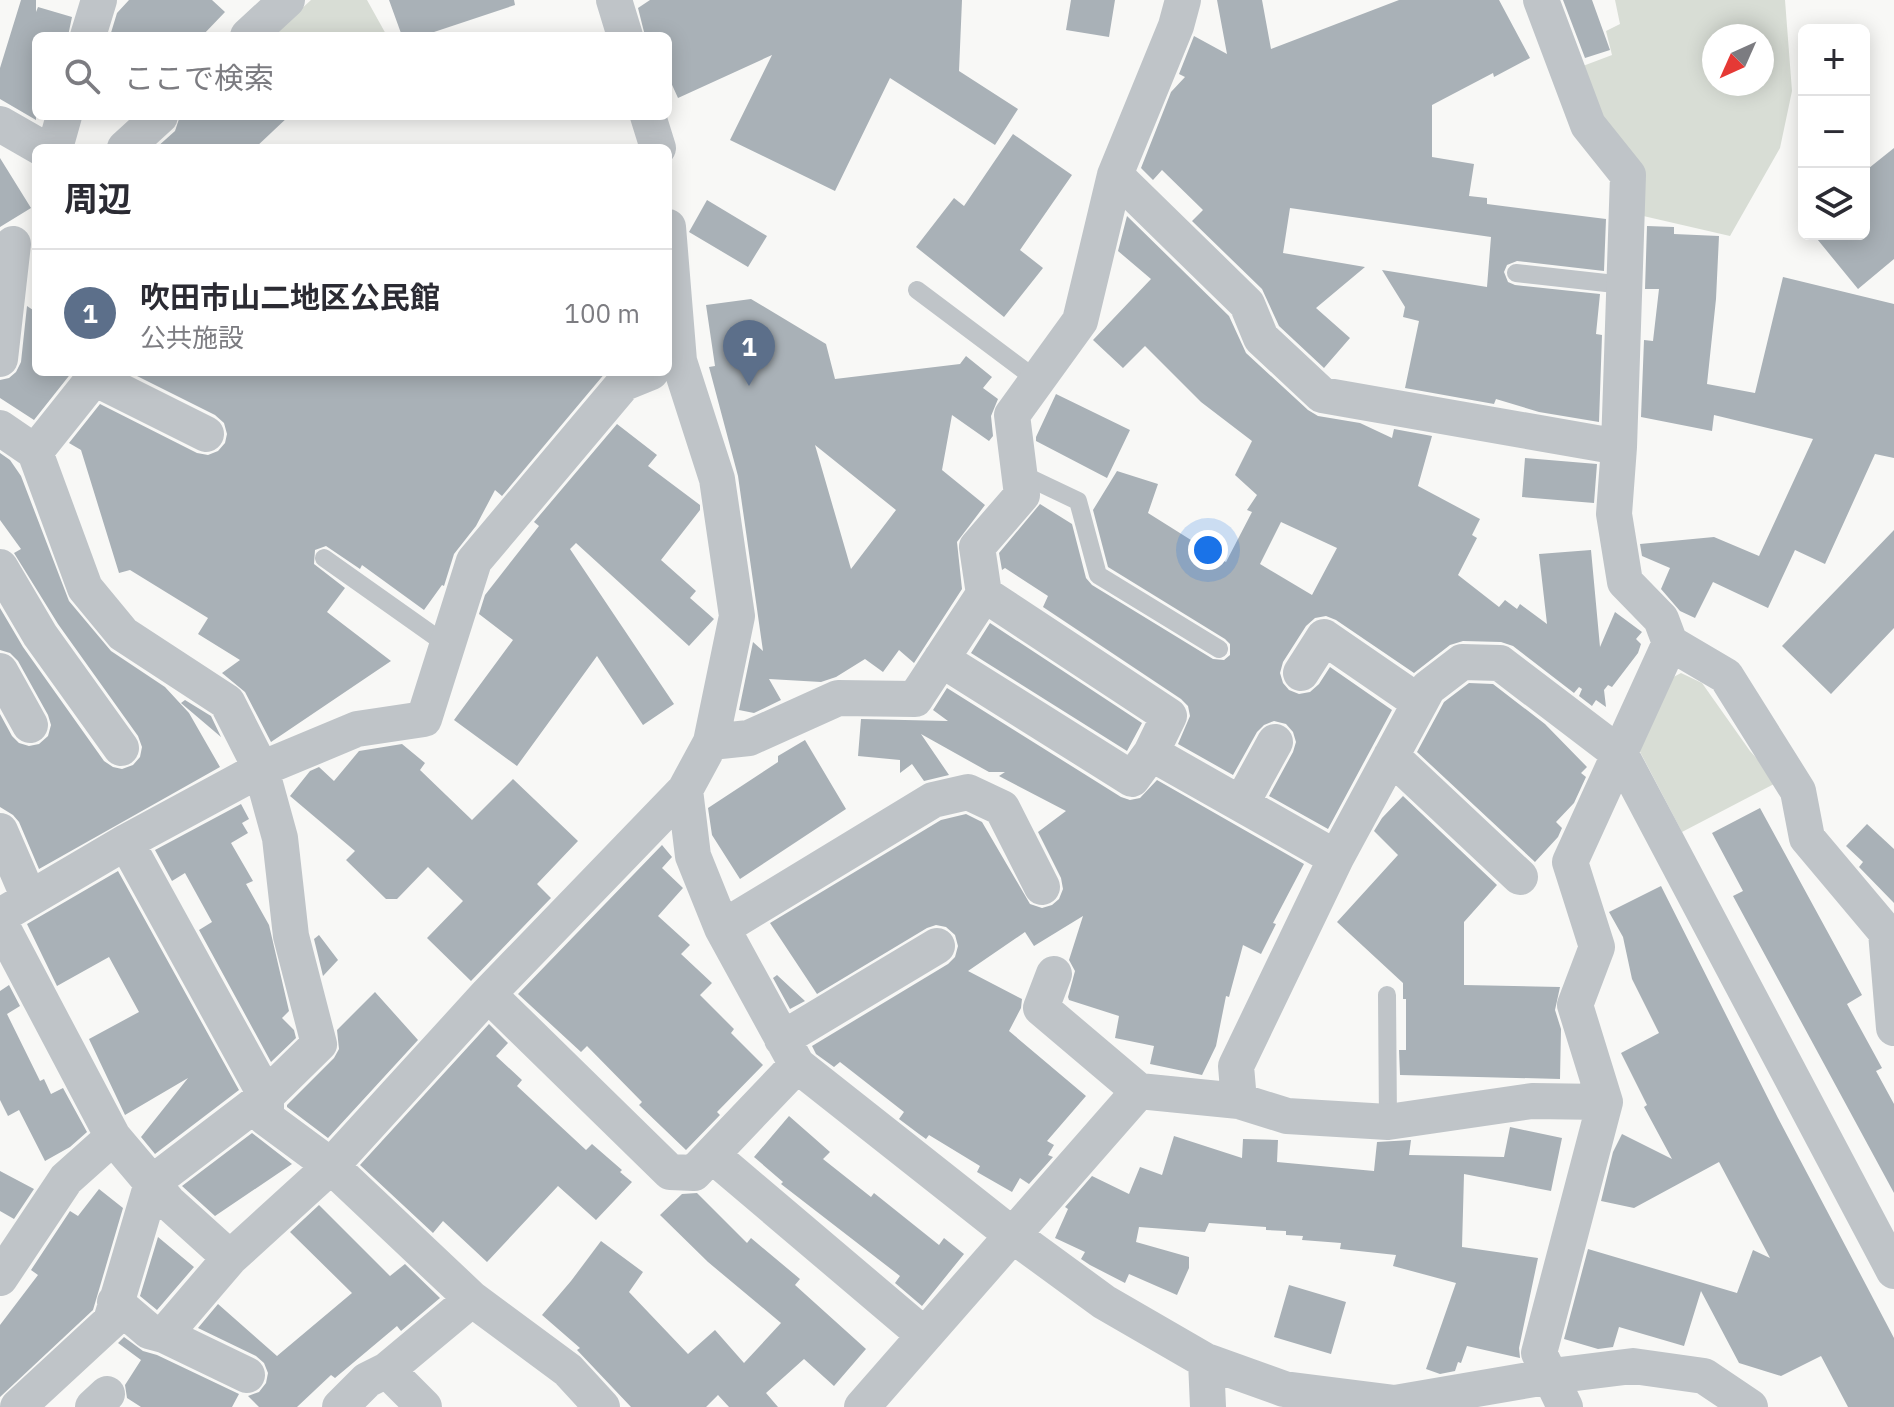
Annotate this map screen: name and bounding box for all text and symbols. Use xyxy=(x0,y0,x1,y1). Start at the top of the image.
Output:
north arrow xyxy=(1702,24,1774,96)
map controls xyxy=(1798,24,1870,240)
button: + xyxy=(1798,24,1870,96)
search box xyxy=(32,32,672,120)
icon: search xyxy=(60,54,104,98)
text: ここで検索 xyxy=(124,58,274,97)
button: − xyxy=(1798,96,1870,168)
button: layers xyxy=(1798,168,1870,240)
text: 周辺 xyxy=(64,176,132,220)
text: 吹田市山二地区公民館 xyxy=(140,277,440,316)
text: 1 xyxy=(82,296,98,330)
text: 100 m xyxy=(564,296,640,330)
text: 公共施設 xyxy=(140,320,244,354)
pin: 1 xyxy=(723,320,775,386)
your location xyxy=(1188,530,1228,570)

